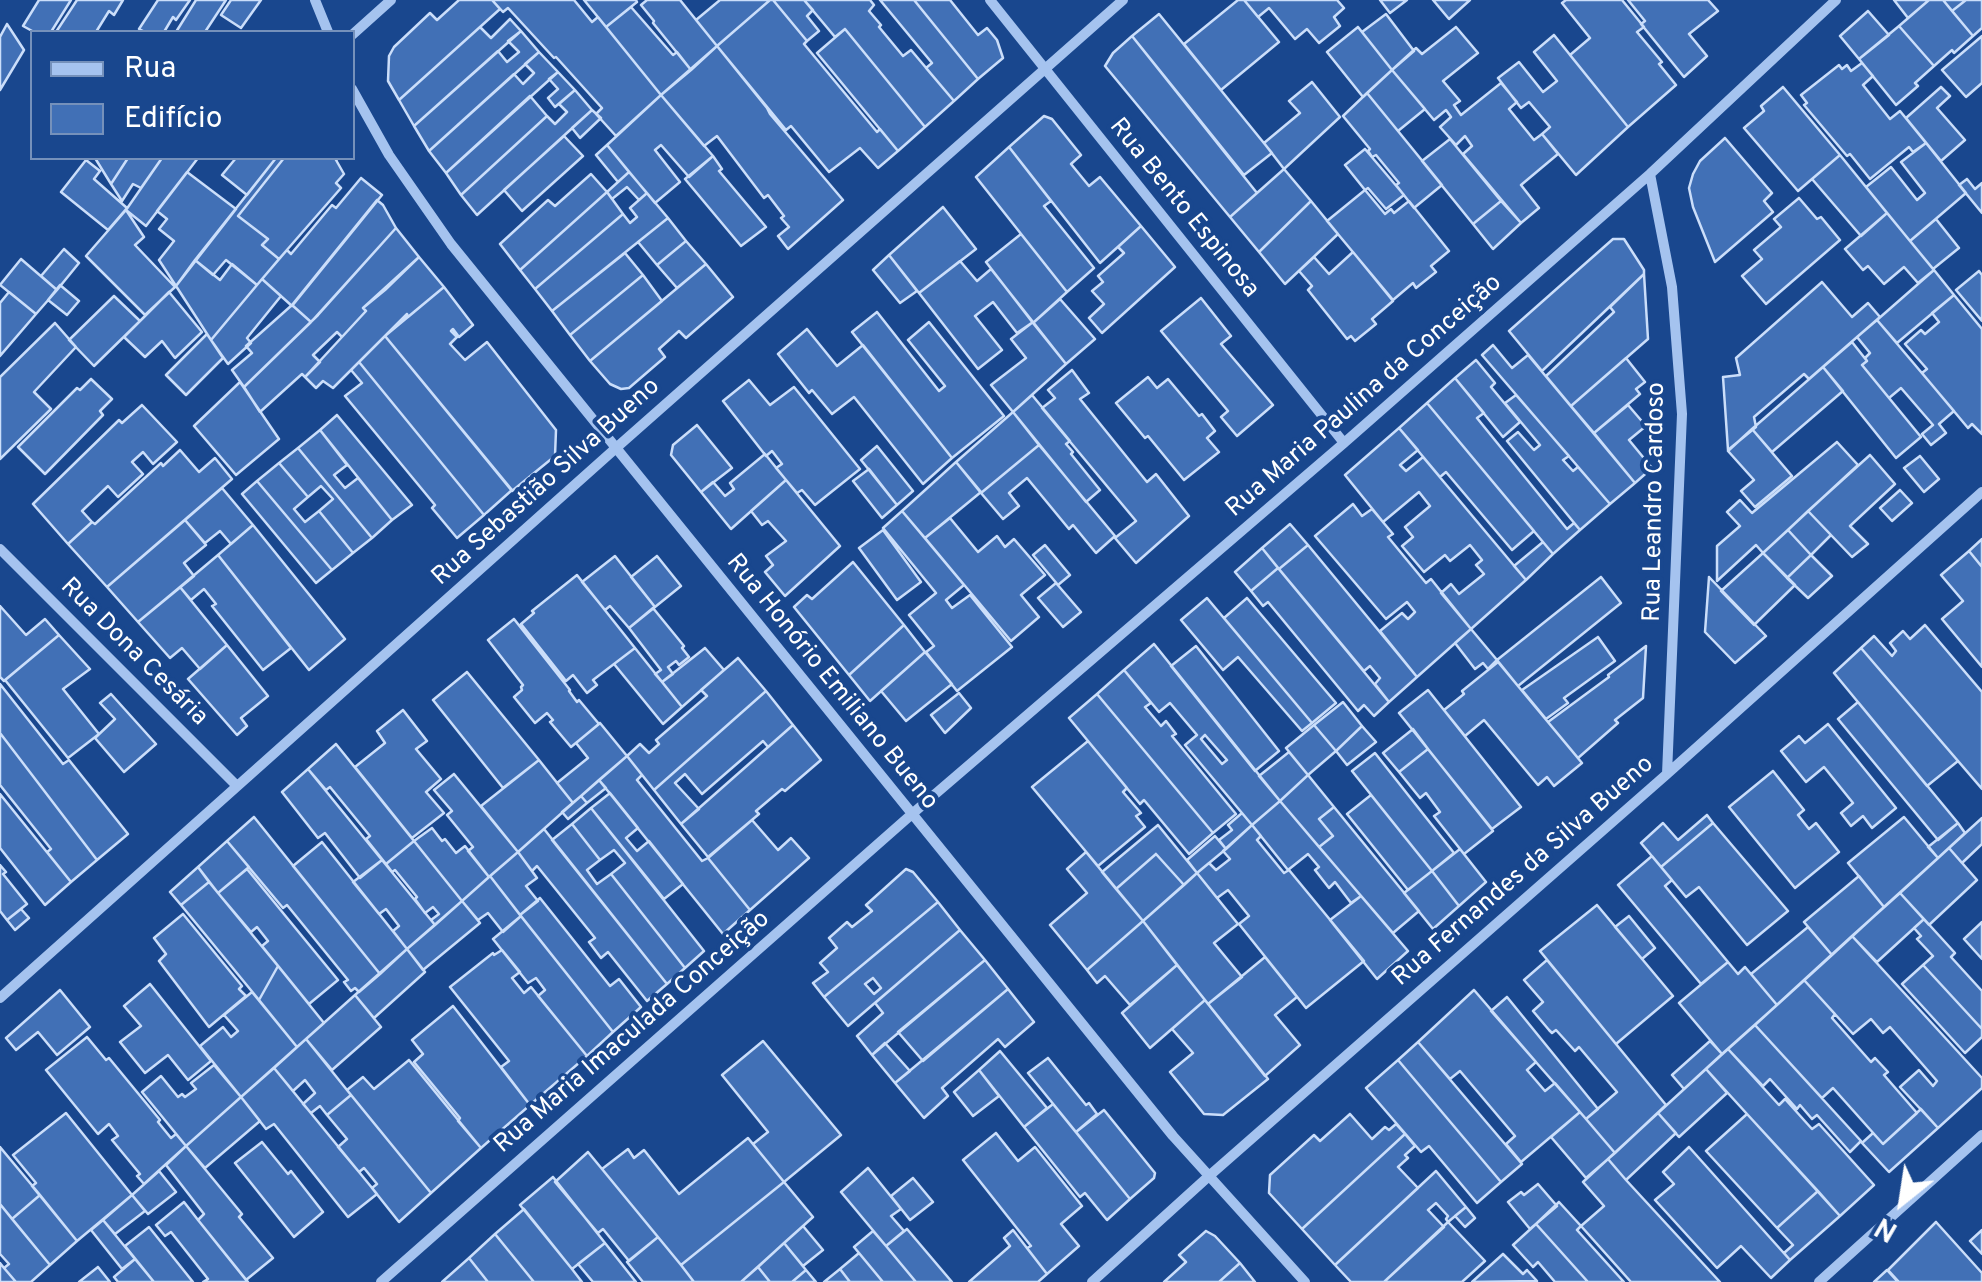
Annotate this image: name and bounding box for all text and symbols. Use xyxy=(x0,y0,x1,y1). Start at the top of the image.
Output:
legend xyxy=(30,30,355,160)
text: Rua xyxy=(124,51,176,88)
text: Edifício xyxy=(124,101,222,138)
street label: Rua Bento Espinosa xyxy=(1101,113,1265,305)
street label: Rua Maria Paulina da Conceição xyxy=(1221,269,1509,525)
street label: Rua Sebastião Silva Bueno xyxy=(427,373,667,593)
street label: Rua Leandro Cardoso xyxy=(1639,382,1673,622)
street label: Rua Honório Emiliano Bueno xyxy=(718,549,944,817)
street label: Rua Dona Cesária xyxy=(53,573,213,733)
street label: Rua Fernandes da Silva Bueno xyxy=(1387,750,1661,994)
street label: Rua Maria Imaculada Conceição xyxy=(489,905,777,1161)
north arrow xyxy=(1852,1152,1952,1252)
text: N xyxy=(1869,1207,1905,1249)

